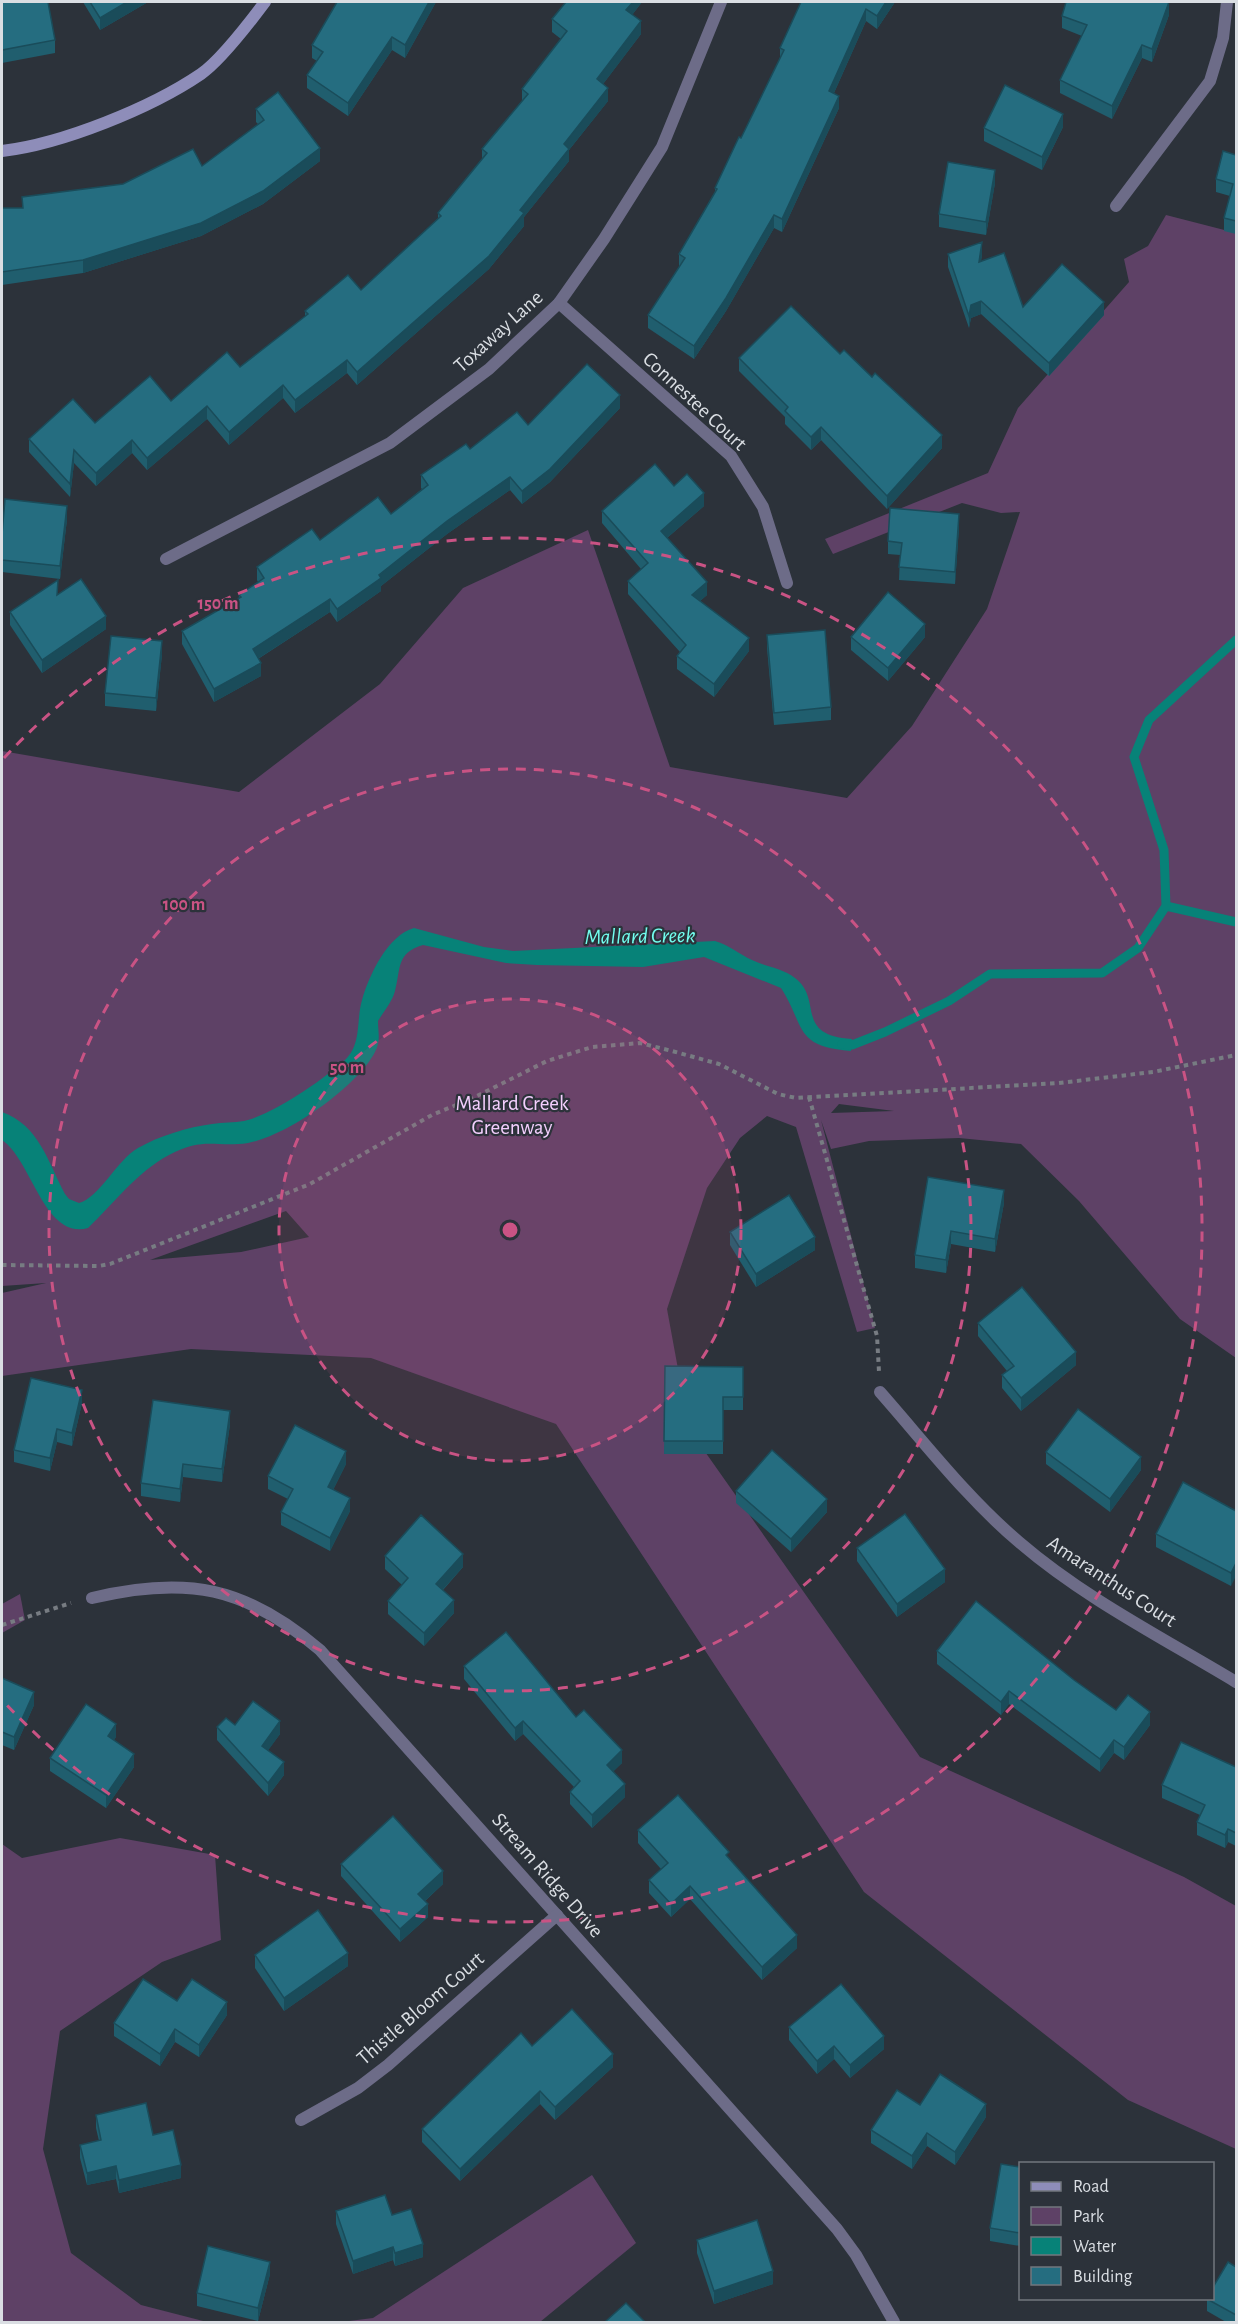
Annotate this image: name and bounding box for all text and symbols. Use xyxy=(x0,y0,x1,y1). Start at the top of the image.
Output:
street label: Toxaway Lane xyxy=(450,286,547,376)
street label: Connestee Court xyxy=(639,348,751,455)
text: 150 m xyxy=(198,595,238,613)
text: 100 m xyxy=(163,896,205,914)
water label: Mallard Creek xyxy=(584,924,696,948)
text: 50 m xyxy=(330,1059,364,1077)
park label: Mallard Creek Greenway xyxy=(455,1093,569,1138)
centre of rings xyxy=(500,1220,520,1240)
street label: Amaranthus Court xyxy=(1043,1532,1180,1631)
street label: Stream Ridge Drive xyxy=(488,1809,607,1942)
street label: Thistle Bloom Court xyxy=(353,1948,488,2069)
legend xyxy=(1019,2162,1214,2300)
text: Road xyxy=(1073,2178,1109,2196)
text: Park xyxy=(1073,2208,1105,2226)
text: Water xyxy=(1073,2238,1116,2256)
text: Building xyxy=(1073,2268,1133,2286)

